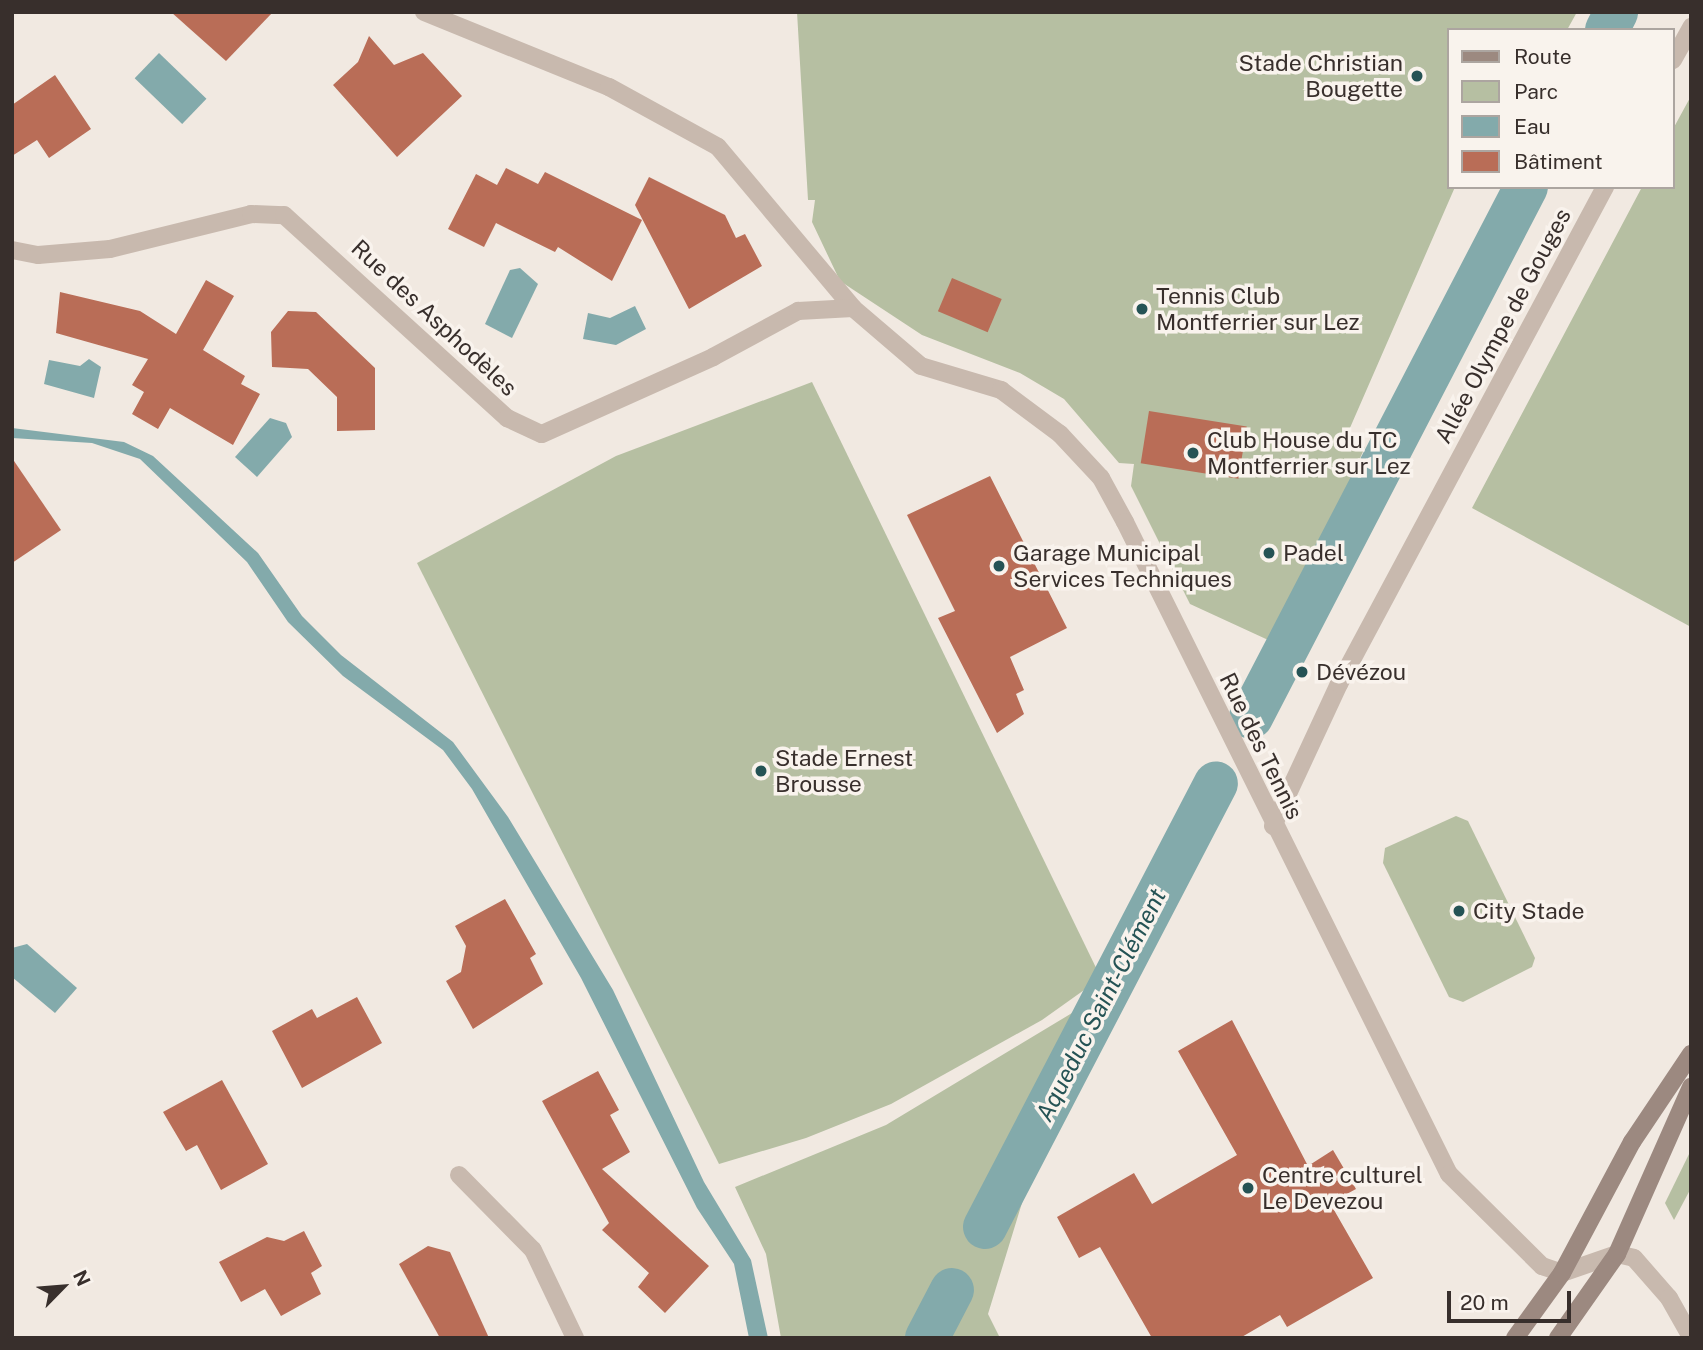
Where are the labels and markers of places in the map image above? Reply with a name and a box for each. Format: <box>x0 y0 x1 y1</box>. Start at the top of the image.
place label: Stade Christian Bougette <box>1238 49 1403 103</box>
marker: Stade Christian Bougette <box>1409 68 1425 84</box>
place label: Tennis Club Montferrier sur Lez <box>1156 282 1360 336</box>
marker: Tennis Club Montferrier sur Lez <box>1134 301 1150 317</box>
place label: Club House du TC Montferrier sur Lez <box>1207 426 1411 480</box>
marker: Club House du TC Montferrier sur Lez <box>1185 445 1201 461</box>
place label: Garage Municipal Services Techniques <box>1013 539 1232 593</box>
place label: Padel <box>1283 539 1344 567</box>
marker: Padel <box>1261 545 1277 561</box>
marker: Garage Municipal Services Techniques <box>991 558 1007 574</box>
place label: Dévézou <box>1316 658 1406 686</box>
marker: Dévézou <box>1294 664 1310 680</box>
place label: Stade Ernest Brousse <box>775 744 913 798</box>
marker: Stade Ernest Brousse <box>753 763 769 779</box>
place label: City Stade <box>1473 897 1585 925</box>
marker: City Stade <box>1451 903 1467 919</box>
place label: Centre culturel Le Devezou <box>1262 1161 1423 1215</box>
marker: Centre culturel Le Devezou <box>1240 1180 1256 1196</box>

